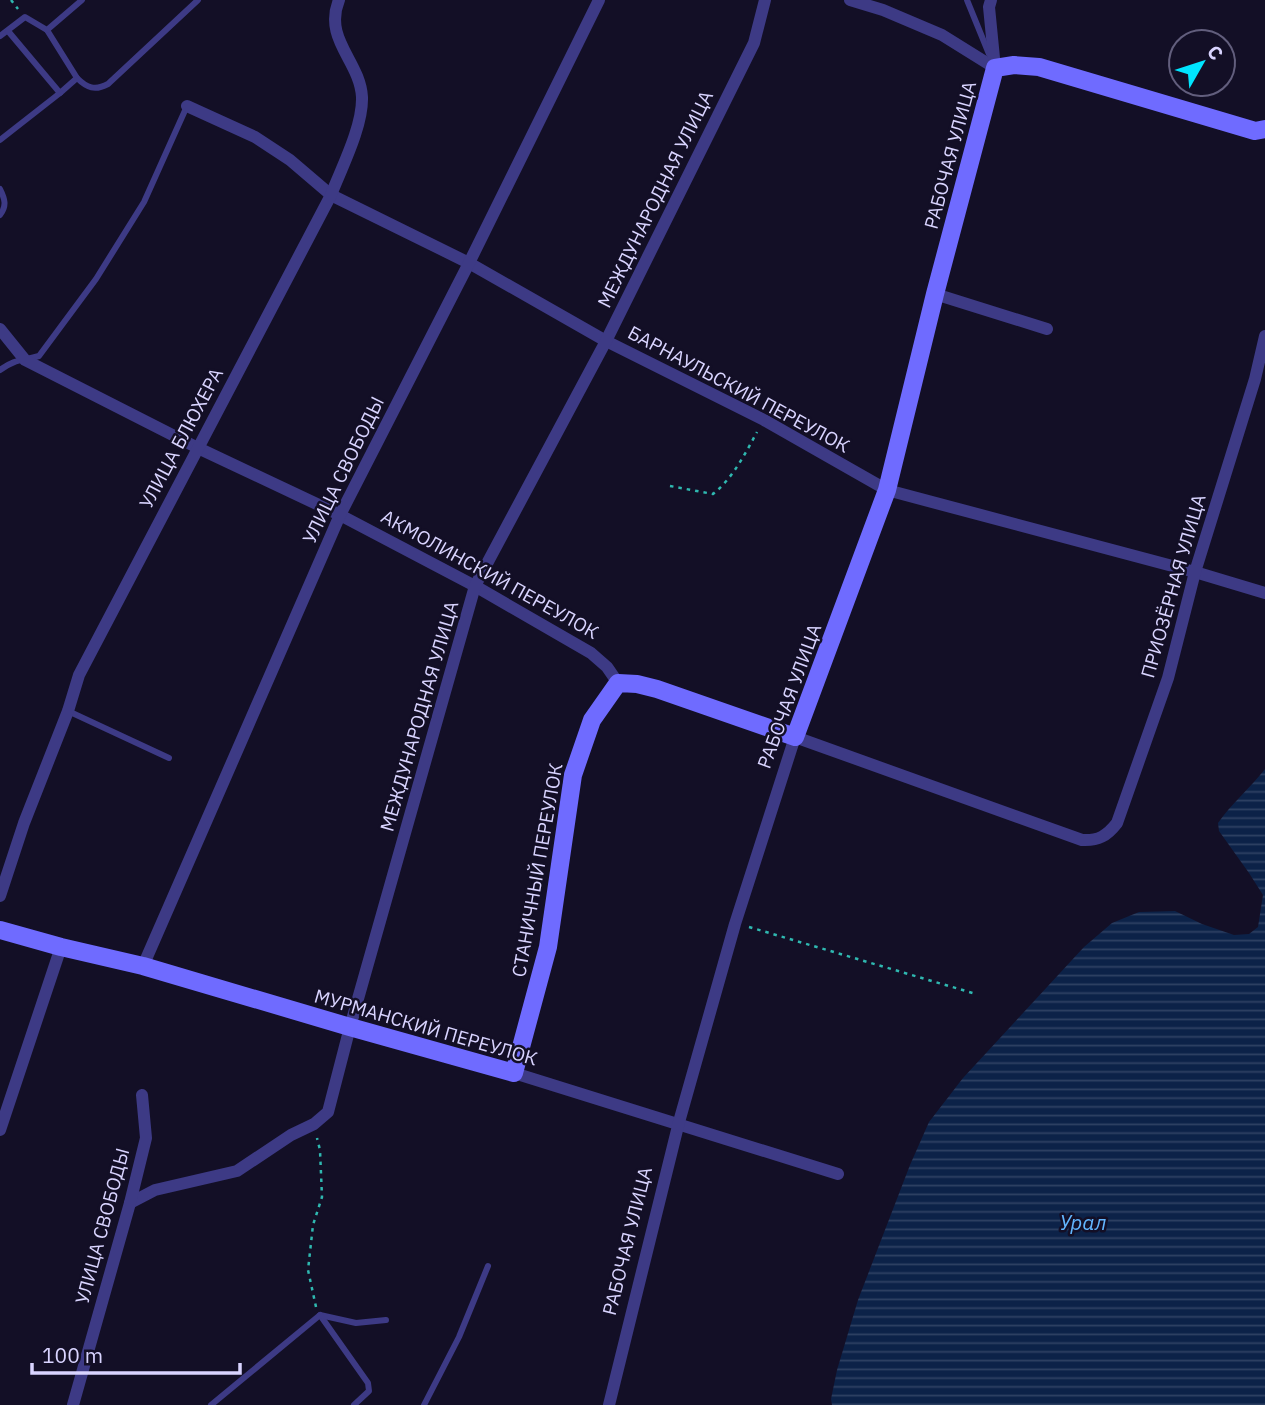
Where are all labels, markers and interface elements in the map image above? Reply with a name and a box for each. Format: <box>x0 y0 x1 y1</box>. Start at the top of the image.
north arrow <box>1167 28 1237 98</box>
text: С <box>1202 40 1228 65</box>
street label: РАБОЧАЯ УЛИЦА <box>919 78 981 232</box>
street label: МЕЖДУНАРОДНАЯ УЛИЦА <box>592 86 718 312</box>
street label: БАРНАУЛЬСКИЙ ПЕРЕУЛОК <box>624 320 854 458</box>
street label: УЛИЦА БЛЮХЕРА <box>134 364 228 512</box>
street label: УЛИЦА СВОБОДЫ <box>297 393 389 547</box>
street label: ПРИОЗЁРНАЯ УЛИЦА <box>1135 491 1211 681</box>
street label: АКМОЛИНСКИЙ ПЕРЕУЛОК <box>377 504 603 644</box>
street label: МЕЖДУНАРОДНАЯ УЛИЦА <box>375 598 463 834</box>
street label: РАБОЧАЯ УЛИЦА <box>752 620 826 772</box>
street label: СТАНИЧНЫЙ ПЕРЕУЛОК <box>506 761 568 979</box>
street label: МУРМАНСКИЙ ПЕРЕУЛОК <box>312 984 540 1070</box>
street label: УЛИЦА СВОБОДЫ <box>70 1145 134 1307</box>
street label: РАБОЧАЯ УЛИЦА <box>597 1164 657 1318</box>
water label: Урал <box>1060 1208 1106 1236</box>
scale bar <box>32 1332 240 1376</box>
text: 100 m <box>42 1341 103 1369</box>

